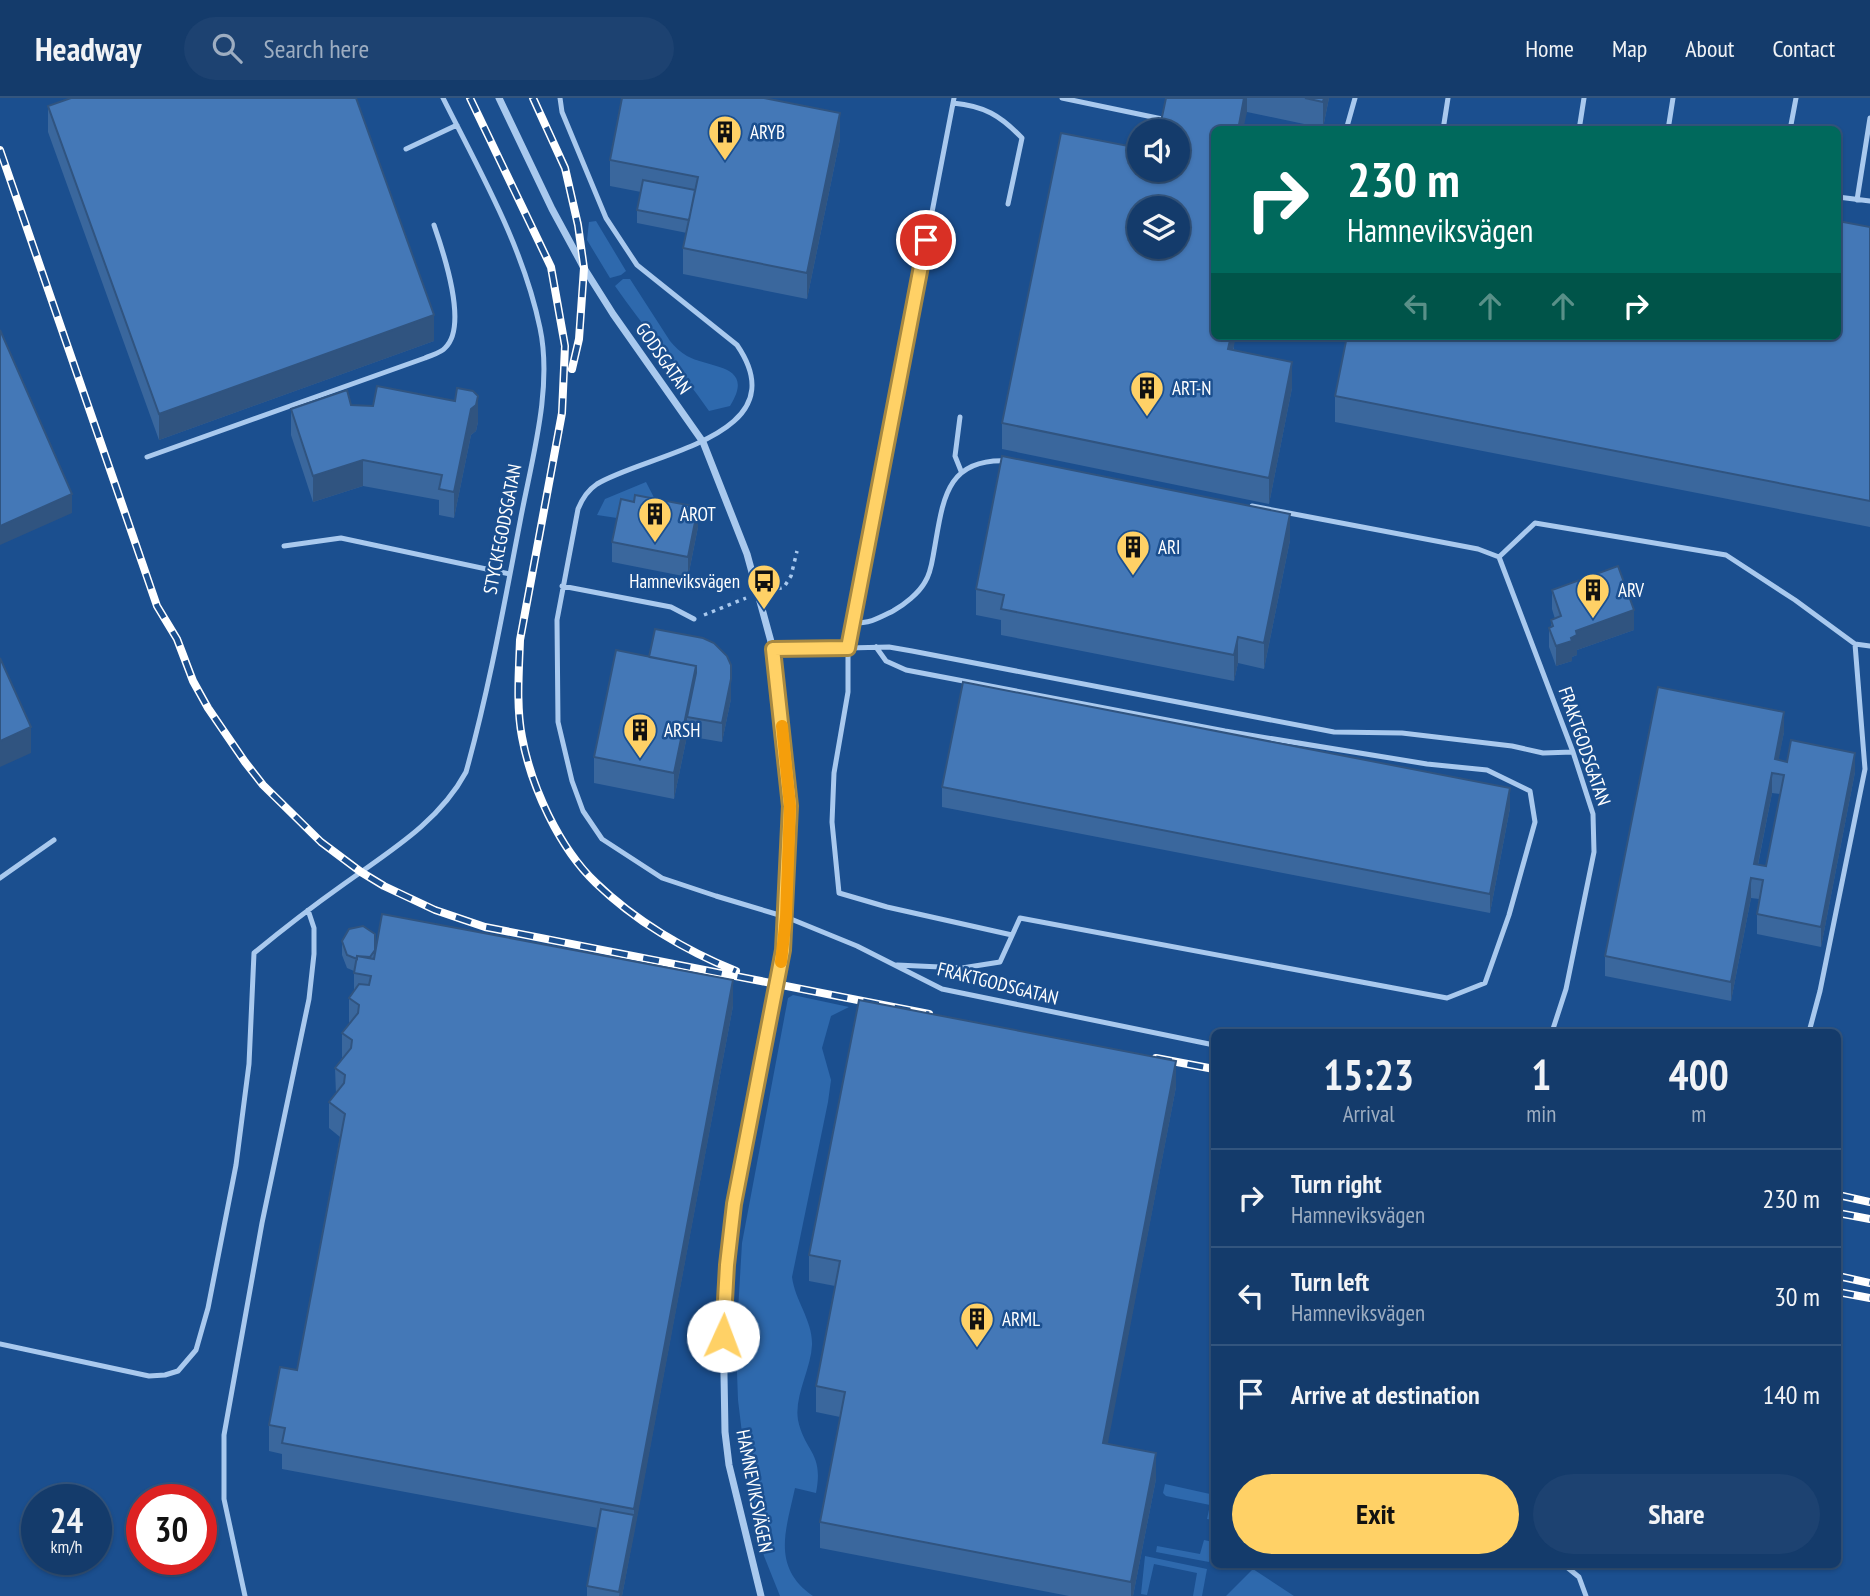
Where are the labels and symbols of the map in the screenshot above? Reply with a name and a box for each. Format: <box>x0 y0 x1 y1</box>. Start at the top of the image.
building icon: ARYB <box>706 113 744 162</box>
place label: ARYB <box>750 120 785 144</box>
pin <box>896 210 956 270</box>
street label: GODSGATAN <box>631 318 697 398</box>
building icon: ART-N <box>1128 369 1166 418</box>
place label: ART-N <box>1172 376 1212 400</box>
street label: STYCKEGODSGATAN <box>478 462 526 596</box>
building icon: AROT <box>636 495 674 544</box>
place label: AROT <box>680 502 716 526</box>
building icon: ARI <box>1114 528 1152 577</box>
place label: ARI <box>1158 535 1181 559</box>
bus stop icon: Hamneviksvägen <box>745 562 783 611</box>
place label: Hamneviksvägen <box>629 569 740 593</box>
building icon: ARV <box>1574 571 1612 620</box>
place label: ARV <box>1618 578 1644 602</box>
street label: FRAKTGODSGATAN <box>1553 683 1617 809</box>
building icon: ARSH <box>621 711 659 760</box>
place label: ARSH <box>664 718 700 742</box>
street label: FRAKTGODSGATAN <box>935 956 1061 1010</box>
position arrow <box>686 1299 760 1373</box>
building icon: ARML <box>958 1300 996 1349</box>
place label: ARML <box>1002 1307 1040 1331</box>
street label: HAMNEVIKSVÄGEN <box>731 1427 779 1555</box>
speed limit sign: 30 <box>126 1484 217 1575</box>

